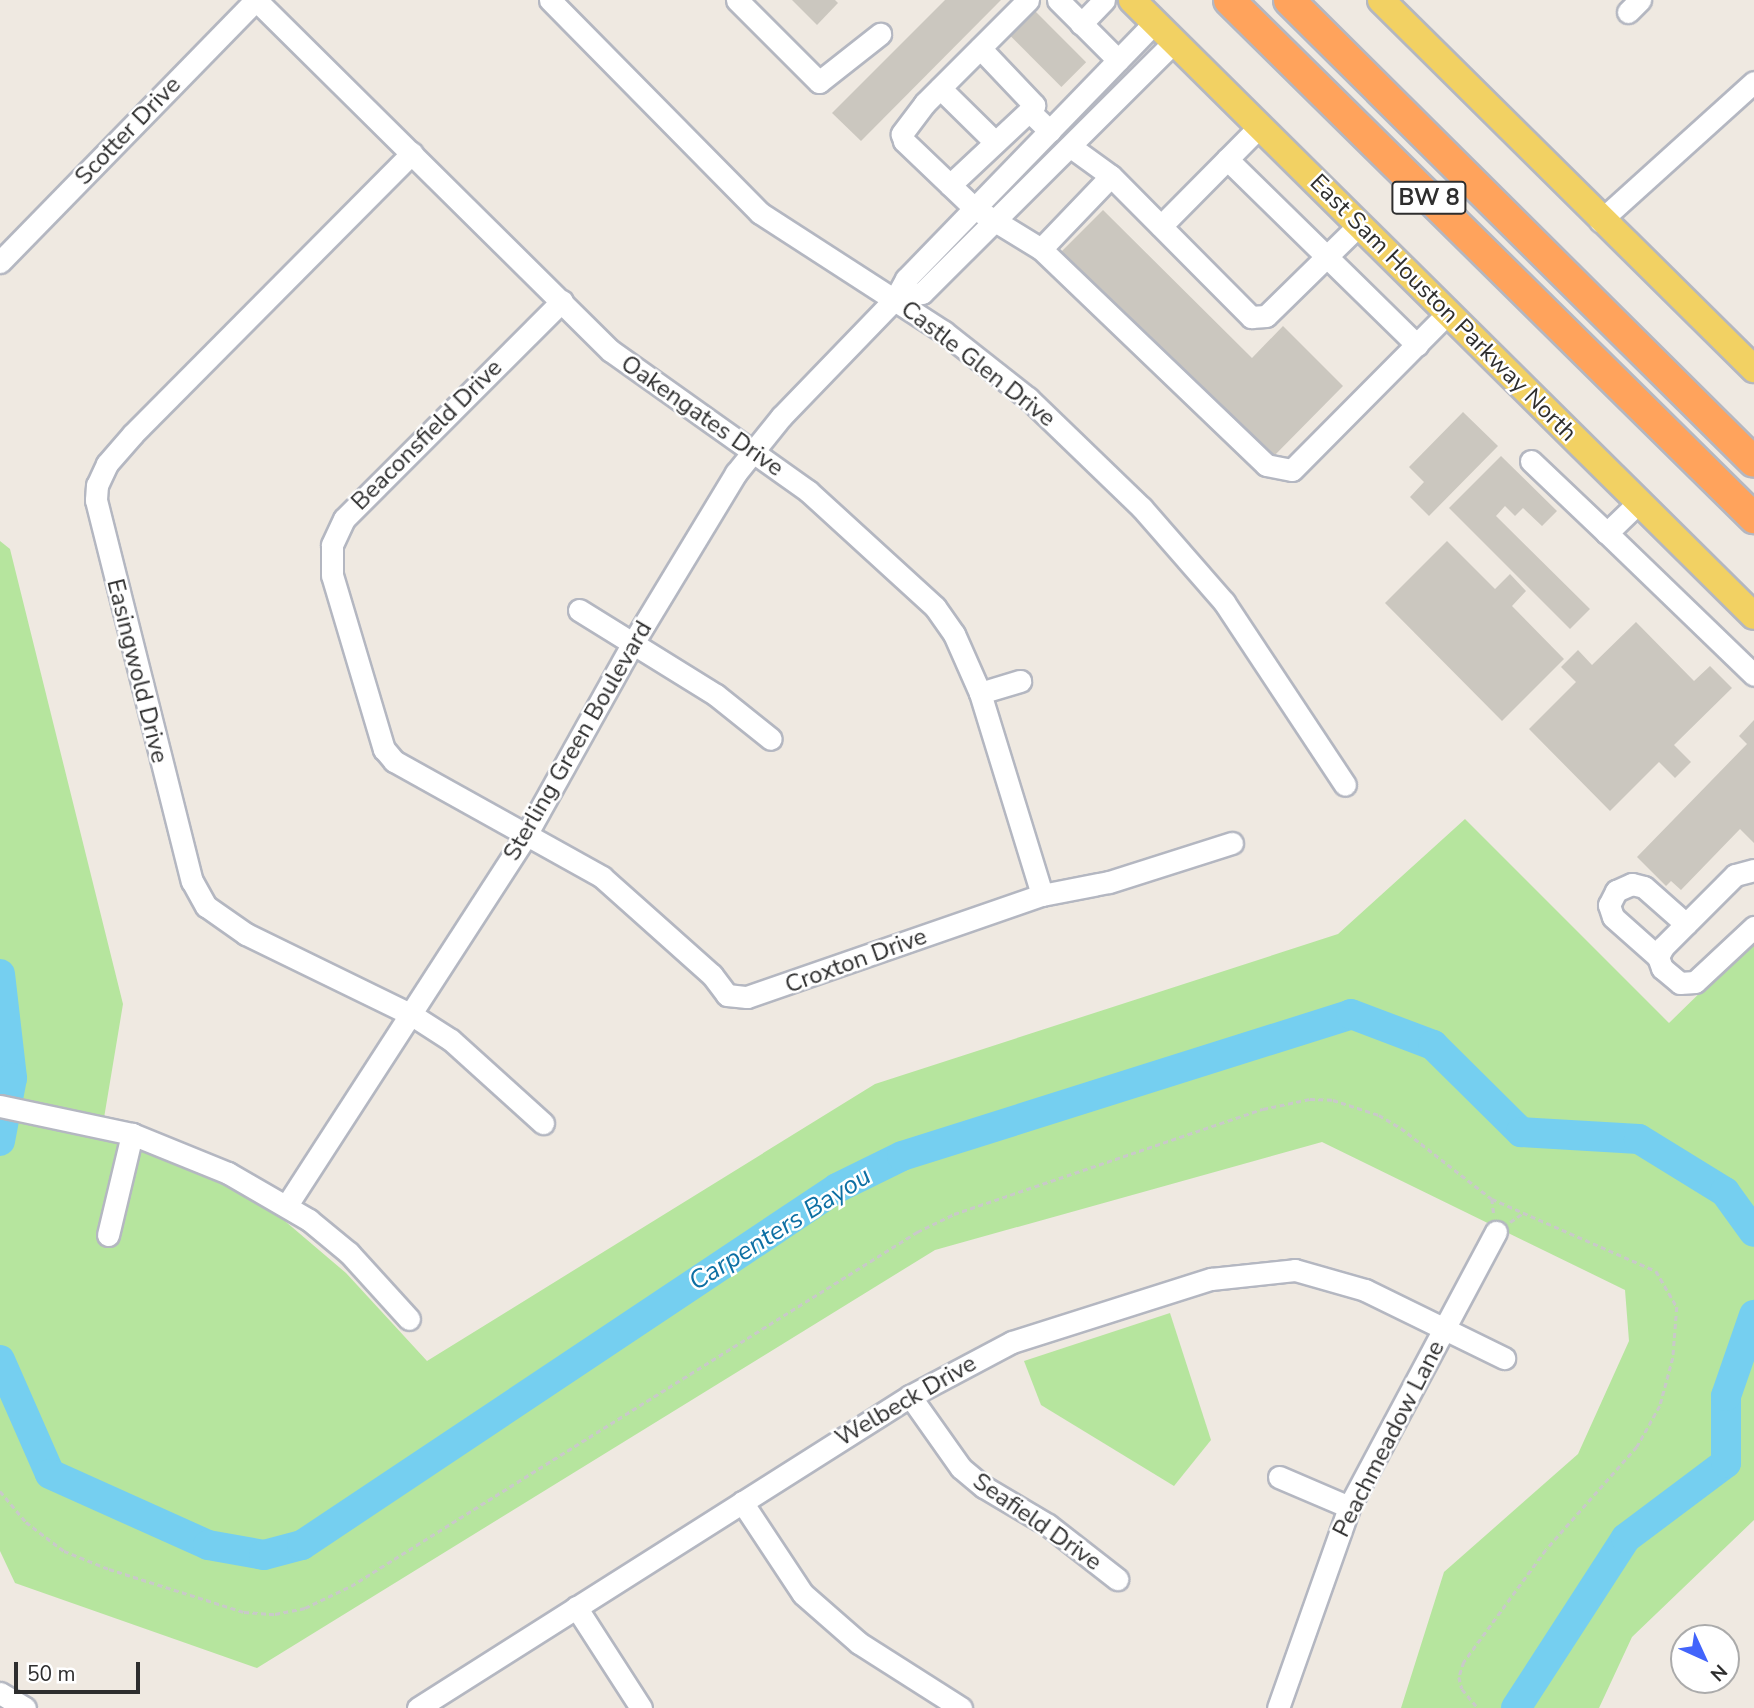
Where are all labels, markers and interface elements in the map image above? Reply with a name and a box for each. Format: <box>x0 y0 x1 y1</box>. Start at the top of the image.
street label: Scotter Drive <box>69 71 187 191</box>
street label: East Sam Houston Parkway North <box>1304 169 1582 447</box>
road number: BW 8 <box>1390 178 1468 218</box>
street label: Castle Glen Drive <box>895 295 1061 433</box>
street label: Oakengates Drive <box>615 349 789 483</box>
street label: Beaconsfield Drive <box>346 354 508 516</box>
street label: Easingwold Drive <box>100 576 174 766</box>
street label: Sterling Green Boulevard <box>498 616 658 866</box>
street label: Croxton Drive <box>781 922 931 1000</box>
water label: Carpenters Bayou <box>683 1161 877 1297</box>
street label: Peachmeadow Lane <box>1327 1336 1451 1542</box>
street label: Welbeck Drive <box>830 1349 982 1453</box>
street label: Seafield Drive <box>967 1467 1107 1577</box>
north arrow <box>1670 1624 1740 1694</box>
scale bar <box>18 1648 144 1692</box>
text: N <box>1704 1658 1733 1687</box>
text: 50 m <box>27 1660 76 1688</box>

